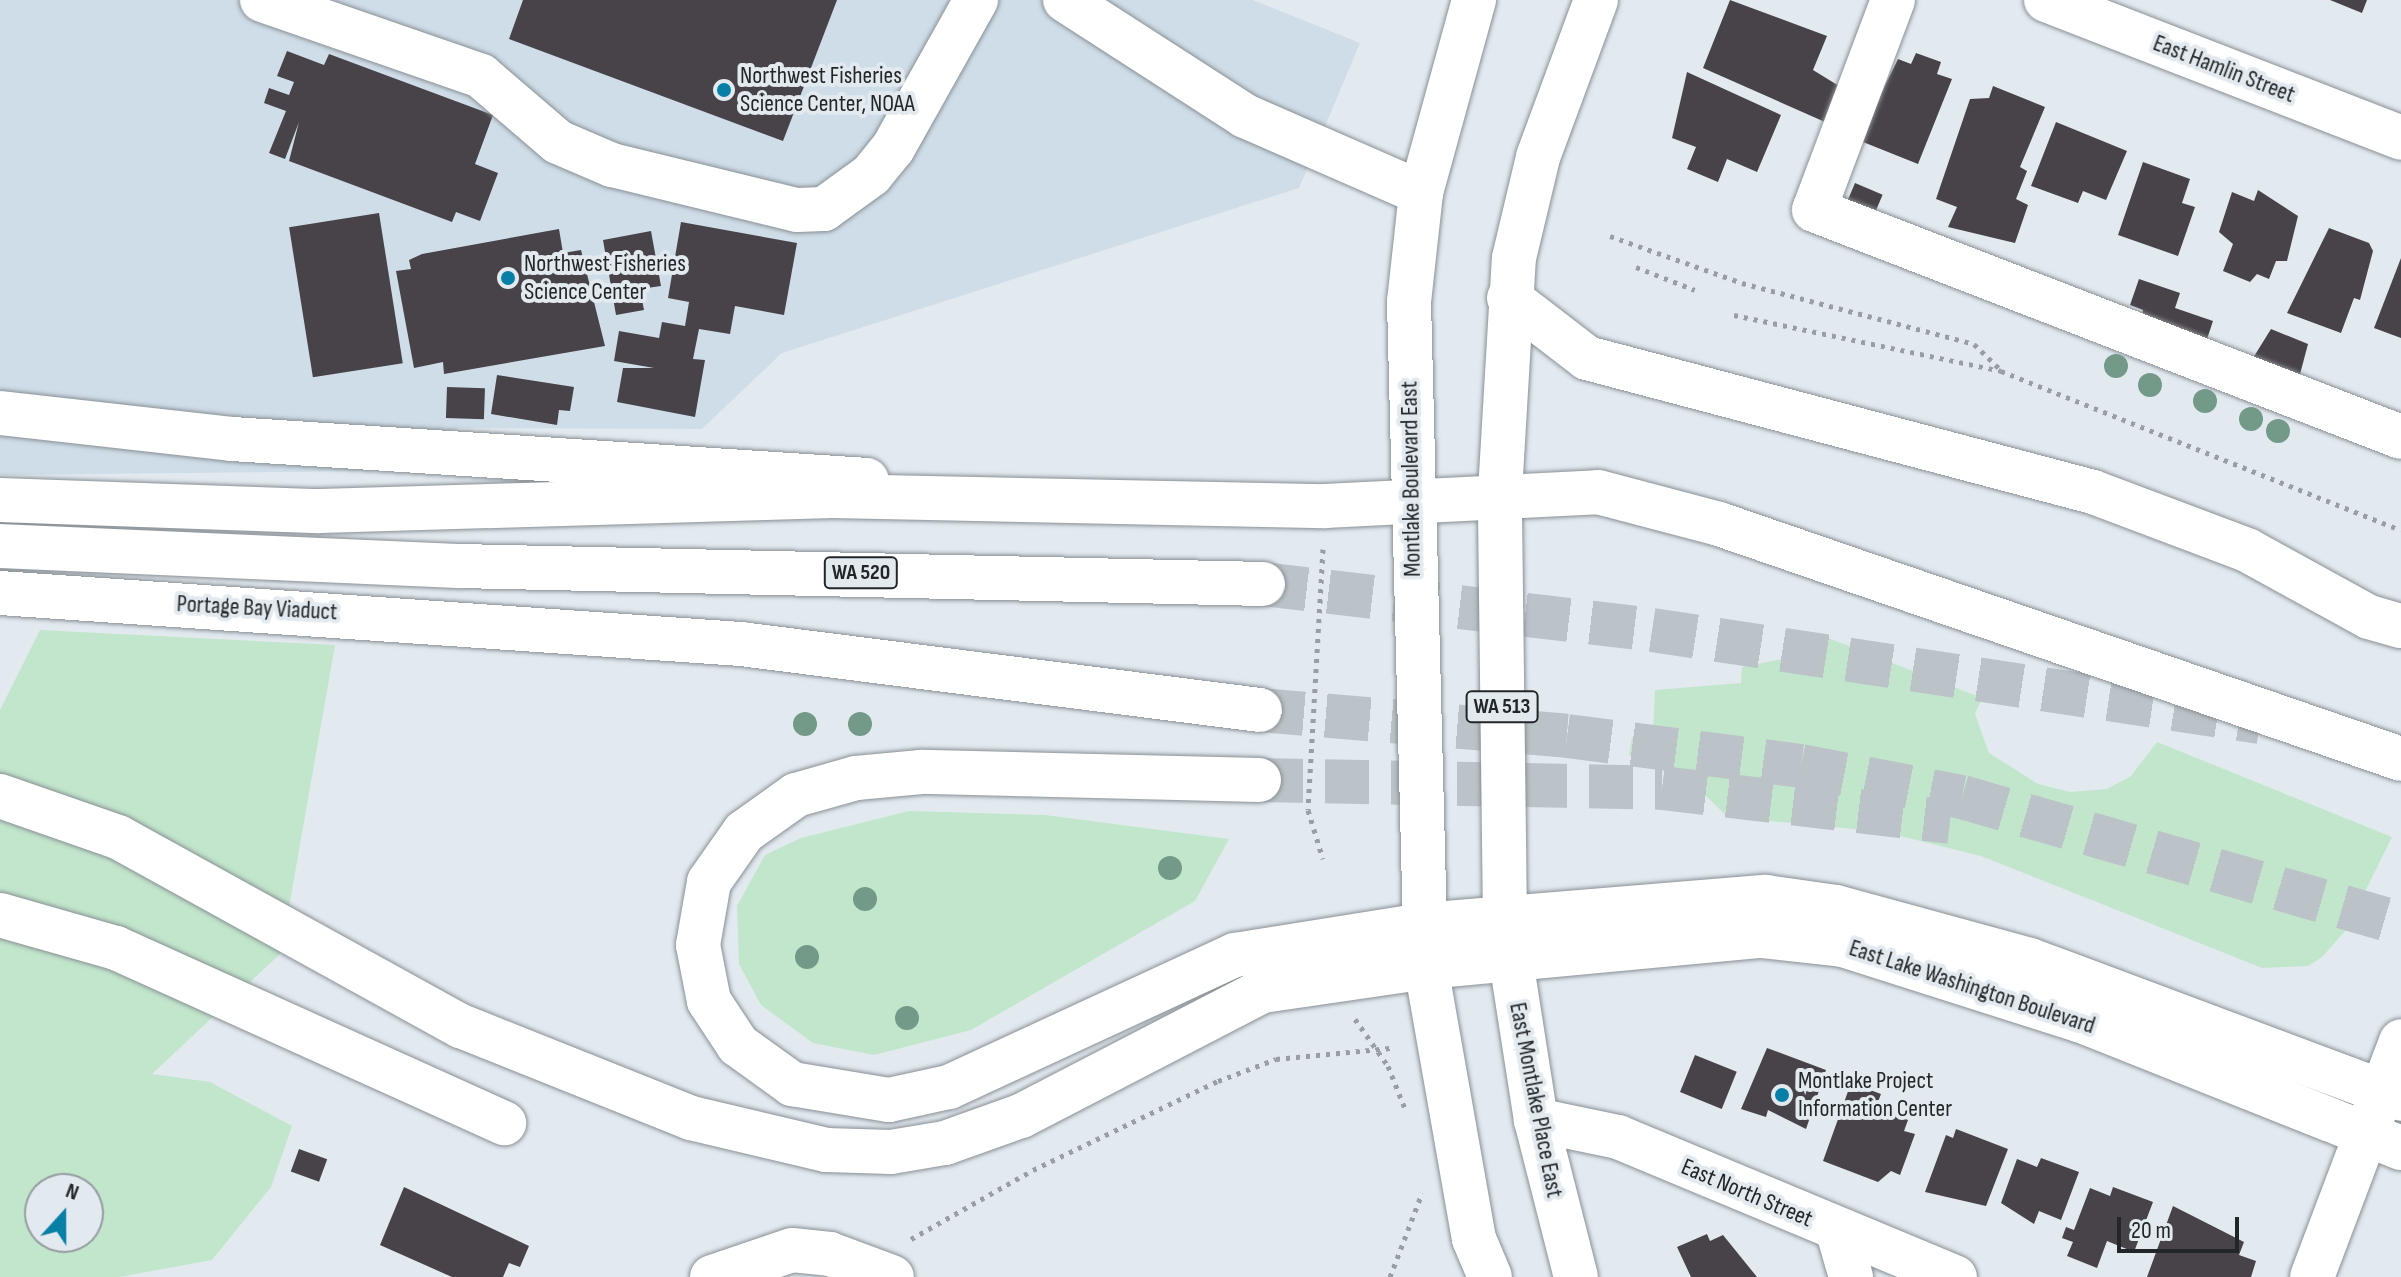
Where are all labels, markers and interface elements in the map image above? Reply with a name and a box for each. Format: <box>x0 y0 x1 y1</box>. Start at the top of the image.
street label: East Hamlin Street <box>2149 29 2299 109</box>
place label: Northwest Fisheries Science Center, NOAA <box>740 62 915 118</box>
marker: Northwest Fisheries Science Center, NOAA <box>715 81 733 99</box>
place label: Northwest Fisheries Science Center <box>524 250 686 306</box>
marker: Northwest Fisheries Science Center <box>499 269 517 287</box>
street label: Montlake Boulevard East <box>1395 381 1427 577</box>
road number: WA 520 <box>823 555 899 591</box>
street label: Portage Bay Viaduct <box>176 589 338 627</box>
road number: WA 513 <box>1464 689 1540 725</box>
street label: East Lake Washington Boulevard <box>1845 934 2099 1040</box>
street label: East Montlake Place East <box>1503 1000 1569 1200</box>
place label: Montlake Project Information Center <box>1798 1067 1952 1123</box>
marker: Montlake Project Information Center <box>1773 1086 1791 1104</box>
street label: East North Street <box>1677 1152 1817 1234</box>
north arrow <box>24 1173 104 1253</box>
text: N <box>62 1177 82 1207</box>
scale bar <box>2121 1201 2243 1251</box>
text: 20 m <box>2131 1216 2171 1245</box>

